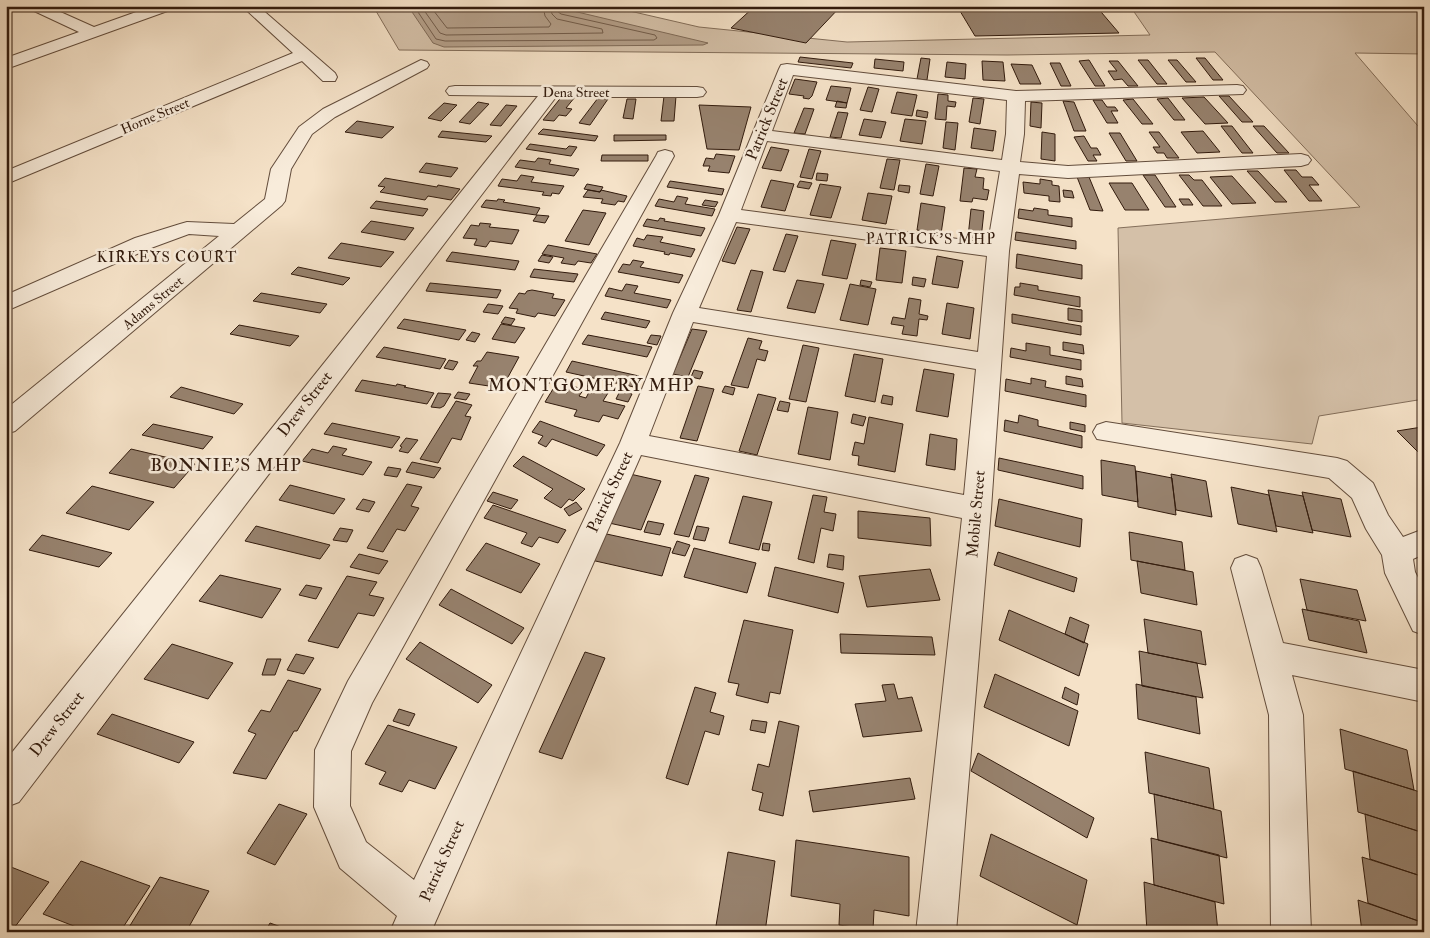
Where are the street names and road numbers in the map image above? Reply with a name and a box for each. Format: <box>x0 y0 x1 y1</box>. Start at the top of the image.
street label: Patrick Street <box>741 75 793 163</box>
street label: Dena Street <box>543 84 610 101</box>
street label: Horne Street <box>118 94 192 138</box>
street label: Adams Street <box>118 272 187 334</box>
street label: Drew Street <box>273 367 337 441</box>
street label: Patrick Street <box>583 448 637 536</box>
street label: Mobile Street <box>962 469 990 559</box>
street label: Drew Street <box>25 687 89 761</box>
street label: Patrick Street <box>415 817 469 905</box>

